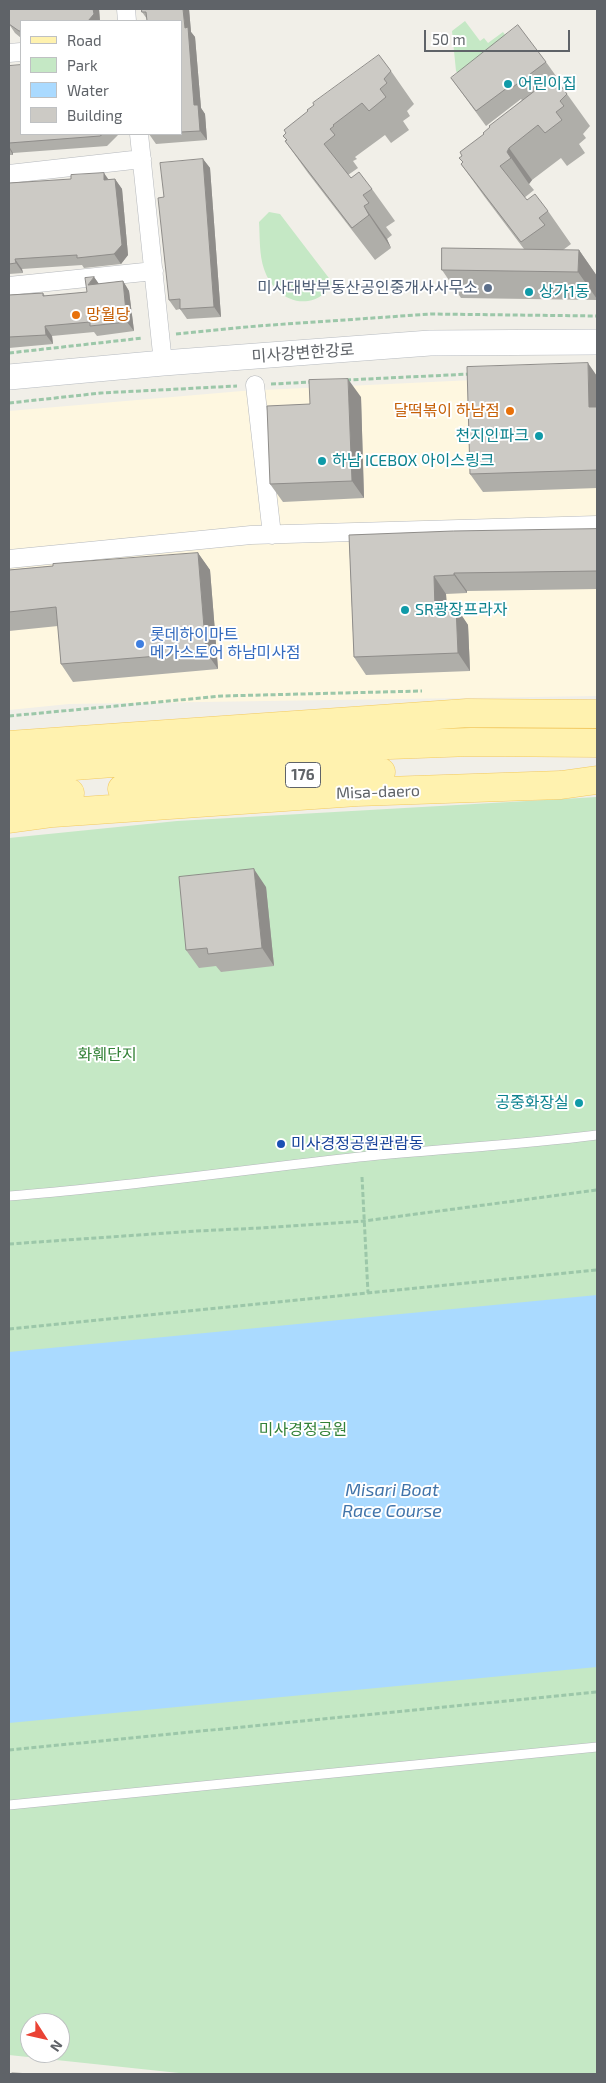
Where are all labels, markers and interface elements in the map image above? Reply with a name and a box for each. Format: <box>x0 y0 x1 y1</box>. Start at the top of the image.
legend <box>20 20 182 135</box>
scale bar <box>426 20 572 52</box>
text: 50 m <box>432 30 466 48</box>
text: Road <box>67 31 102 49</box>
text: Park <box>67 56 98 74</box>
place label: 어린이집 <box>518 74 577 94</box>
marker: 어린이집 <box>502 78 514 90</box>
text: Water <box>67 81 109 99</box>
text: Building <box>67 106 122 124</box>
place label: 미사대박부동산공인중개사사무소 <box>257 278 478 298</box>
marker: 미사대박부동산공인중개사사무소 <box>482 282 494 294</box>
place label: 상가1동 <box>539 282 590 302</box>
marker: 상가1동 <box>523 286 535 298</box>
place label: 망월당 <box>86 305 130 325</box>
marker: 망월당 <box>70 309 82 321</box>
street label: 미사강변한강로 <box>251 340 355 366</box>
place label: 달떡볶이 하남점 <box>393 401 500 421</box>
marker: 달떡볶이 하남점 <box>504 405 516 417</box>
place label: 천지인파크 <box>455 426 529 446</box>
marker: 천지인파크 <box>533 430 545 442</box>
place label: 하남 ICEBOX 아이스링크 <box>332 451 495 471</box>
marker: 하남 ICEBOX 아이스링크 <box>316 455 328 467</box>
place label: SR광장프라자 <box>415 600 507 620</box>
marker: SR광장프라자 <box>399 604 411 616</box>
place label: 롯데하이마트 메가스토어 하남미사점 <box>150 625 301 663</box>
marker: 롯데하이마트 메가스토어 하남미사점 <box>134 638 146 650</box>
road number: 176 <box>286 762 320 788</box>
street label: Misa-daero <box>336 781 420 803</box>
park label: 화훼단지 <box>78 1045 136 1065</box>
place label: 공중화장실 <box>495 1093 569 1113</box>
marker: 공중화장실 <box>573 1097 585 1109</box>
place label: 미사경정공원관람동 <box>291 1134 423 1154</box>
marker: 미사경정공원관람동 <box>275 1138 287 1150</box>
park label: 미사경정공원 <box>259 1420 347 1440</box>
water label: Misari Boat Race Course <box>342 1479 442 1522</box>
north arrow <box>20 2013 70 2063</box>
text: N <box>47 2037 67 2055</box>

